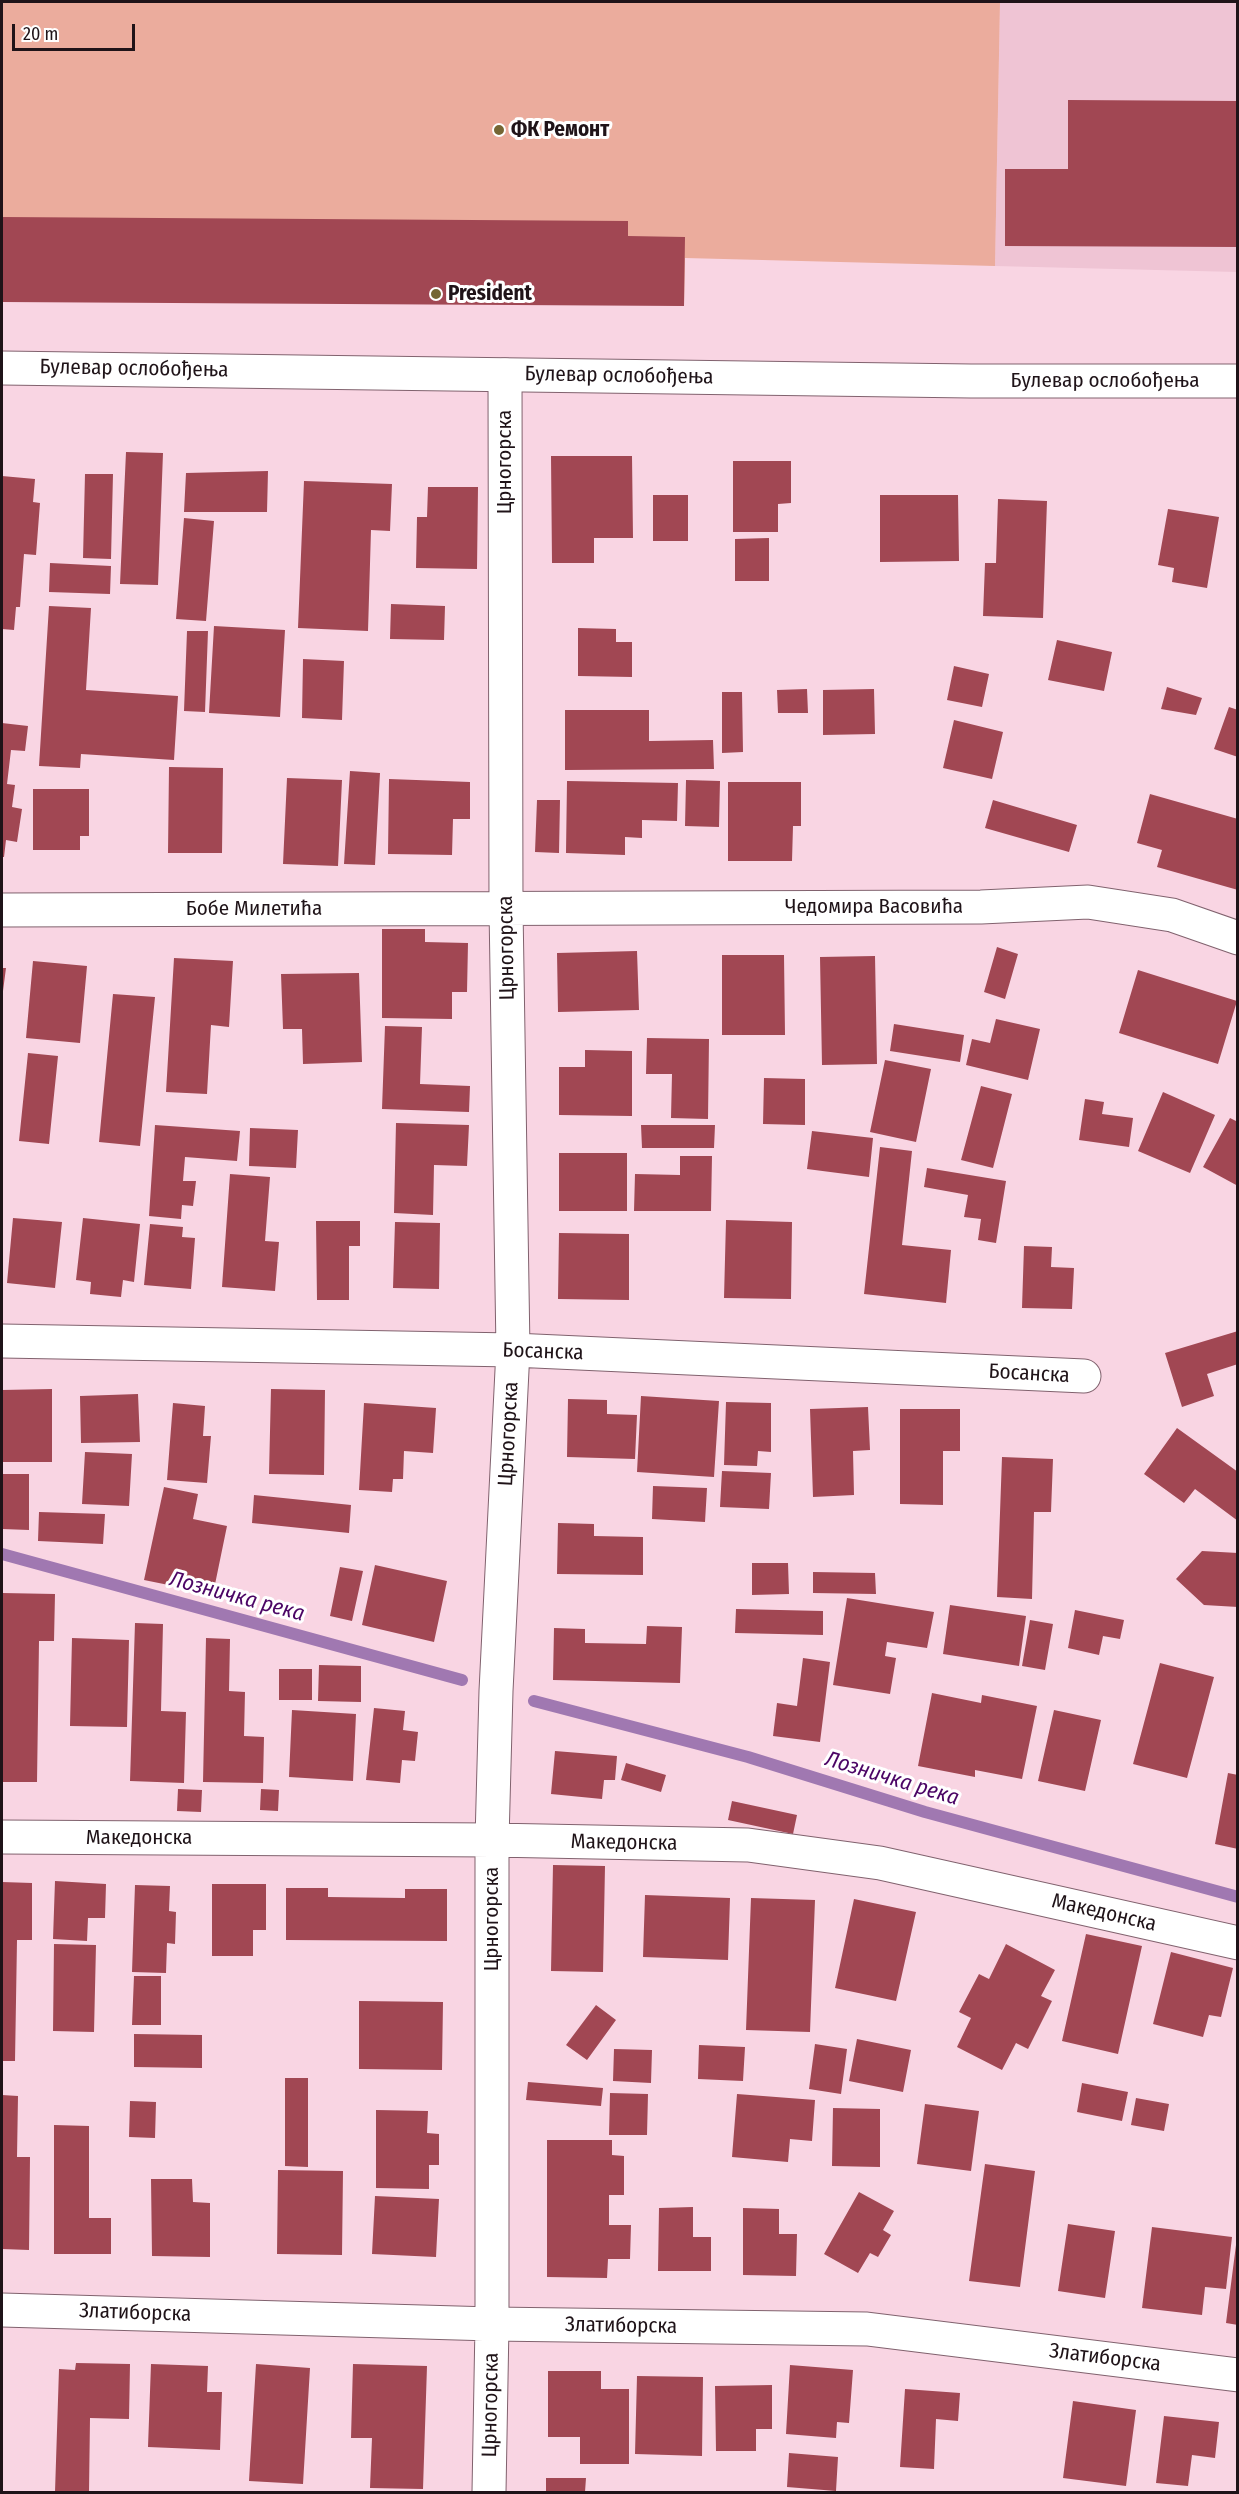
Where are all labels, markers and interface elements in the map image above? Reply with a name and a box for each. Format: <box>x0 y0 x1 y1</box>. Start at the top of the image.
scale bar <box>15 12 138 50</box>
text: 20 m <box>23 23 58 45</box>
place label: ФК Ремонт <box>511 117 609 143</box>
marker: ФК Ремонт <box>492 123 506 137</box>
place label: President <box>448 281 532 307</box>
marker: President <box>429 287 443 301</box>
street label: Булевар ослобођења <box>39 355 229 383</box>
street label: Булевар ослобођења <box>524 362 714 390</box>
street label: Булевар ослобођења <box>1011 368 1199 394</box>
street label: Црногорска <box>492 410 518 514</box>
street label: Чедомира Васовића <box>785 894 963 920</box>
street label: Црногорска <box>493 895 521 1001</box>
street label: Бобе Милетића <box>186 896 322 922</box>
street label: Босанска <box>502 1338 584 1366</box>
street label: Босанска <box>988 1359 1070 1389</box>
street label: Црногорска <box>494 1381 524 1487</box>
water label: Лозничка река <box>167 1566 307 1628</box>
water label: Лозничка река <box>822 1746 962 1812</box>
street label: Македонска <box>86 1825 192 1851</box>
street label: Македонска <box>570 1829 678 1857</box>
street label: Црногорска <box>479 1867 505 1971</box>
street label: Македонска <box>1049 1889 1159 1937</box>
street label: Златиборска <box>78 2298 192 2328</box>
street label: Златиборска <box>565 2312 677 2340</box>
street label: Златиборска <box>1048 2339 1162 2377</box>
street label: Црногорска <box>477 2352 505 2458</box>

